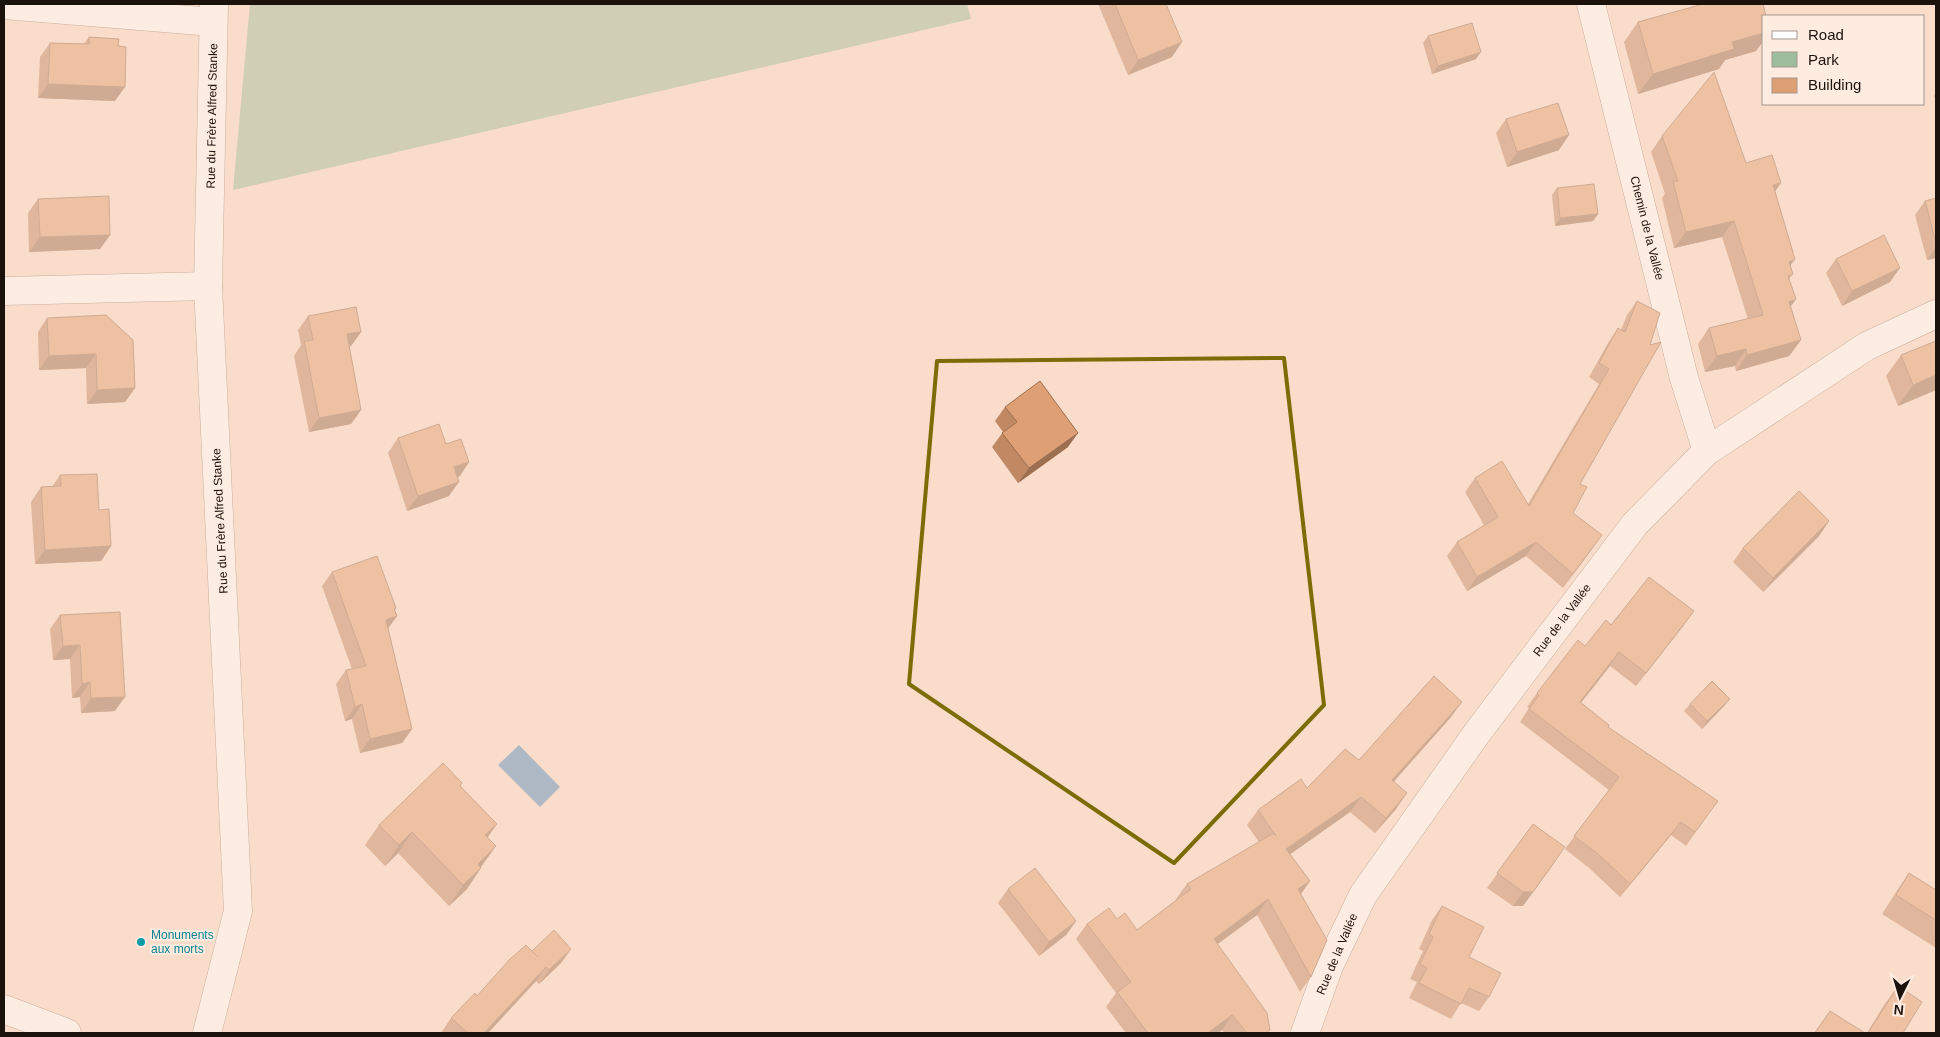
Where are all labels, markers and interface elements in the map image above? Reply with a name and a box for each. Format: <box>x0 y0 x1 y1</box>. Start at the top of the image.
legend <box>1762 15 1925 105</box>
text: Road <box>1808 26 1844 43</box>
street label: Rue du Frère Alfred Stanke <box>204 43 220 189</box>
text: Park <box>1808 51 1839 68</box>
text: Building <box>1808 76 1861 93</box>
street label: Chemin de la Vallée <box>1627 175 1667 282</box>
street label: Rue du Frère Alfred Stanke <box>209 448 231 594</box>
street label: Rue de la Vallée <box>1530 581 1594 659</box>
street label: Rue de la Vallée <box>1314 911 1361 997</box>
place label: Monuments aux morts <box>151 928 214 956</box>
marker: Monuments aux morts <box>135 936 147 948</box>
north arrow <box>1875 972 1925 1022</box>
text: N <box>1893 1002 1905 1018</box>

